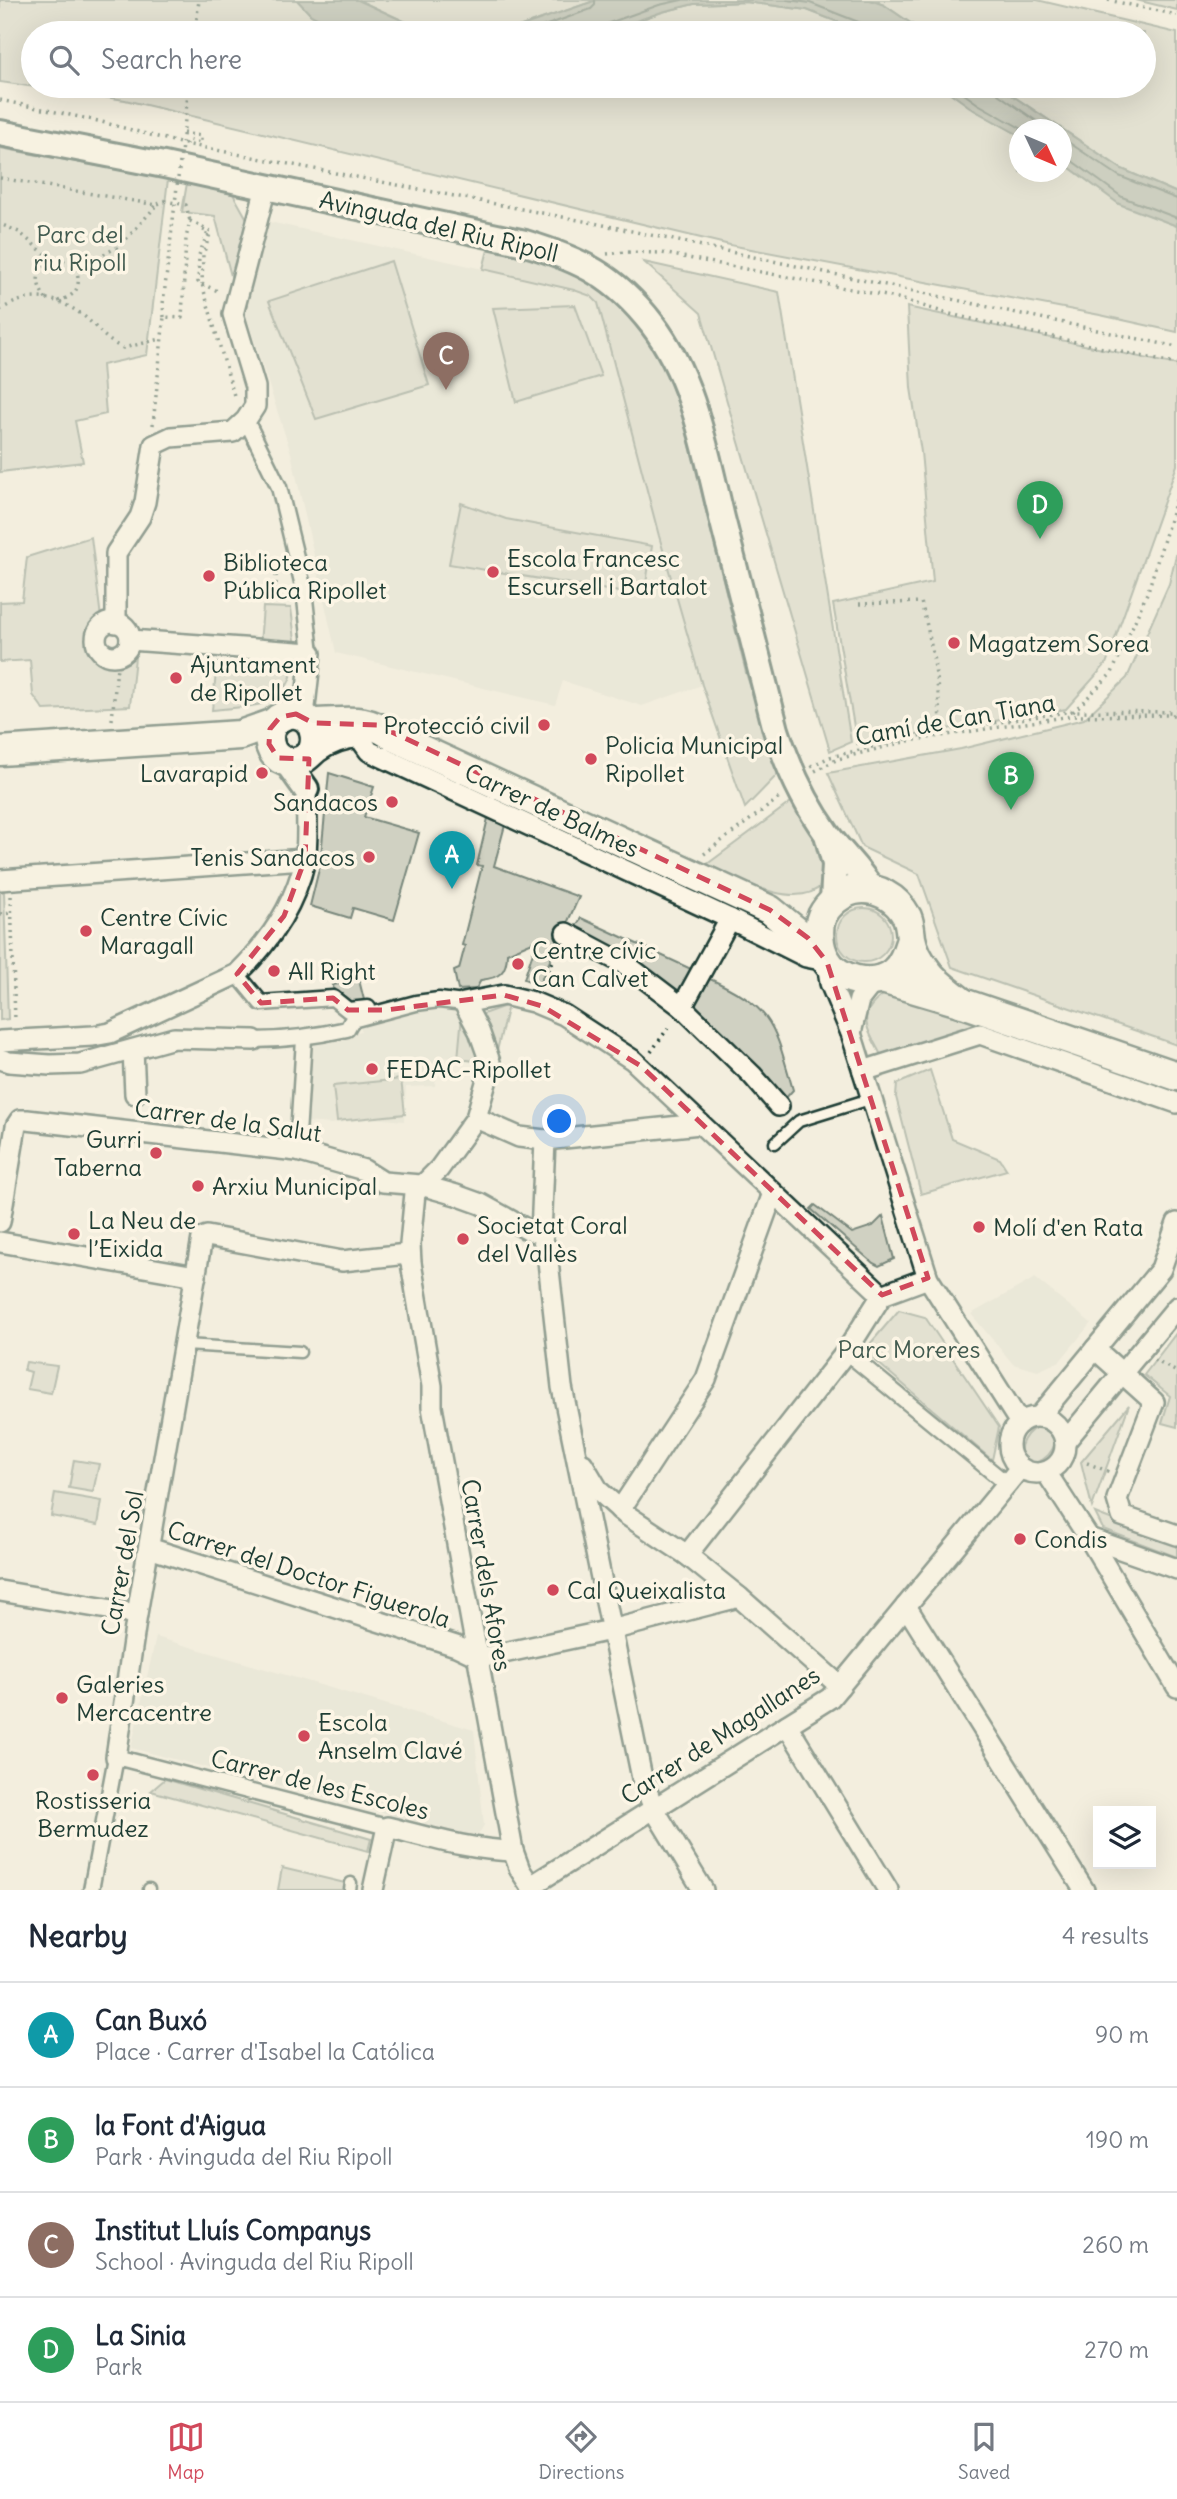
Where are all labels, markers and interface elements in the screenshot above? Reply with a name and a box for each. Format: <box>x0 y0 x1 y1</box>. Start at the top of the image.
search box <box>21 21 1156 98</box>
icon: search <box>45 41 83 79</box>
text: Search here <box>101 43 242 76</box>
north arrow <box>1009 119 1072 182</box>
street label: Avinguda del Riu Ripoll <box>317 184 561 268</box>
park label: Parc del riu Ripoll <box>33 219 127 277</box>
pin: C <box>423 332 469 390</box>
pin: D <box>1017 481 1063 539</box>
place label: Escola Francesc Escursell i Bartalot <box>507 543 707 601</box>
place label: Biblioteca Pública Ripollet <box>223 547 386 605</box>
marker: Escola Francesc Escursell i Bartalot <box>485 564 501 580</box>
marker: Biblioteca Pública Ripollet <box>201 568 217 584</box>
place label: Magatzem Sorea <box>968 628 1149 658</box>
marker: Magatzem Sorea <box>946 635 962 651</box>
place label: Ajuntament de Ripollet <box>190 649 316 707</box>
marker: Ajuntament de Ripollet <box>168 670 184 686</box>
street label: Camí de Can Tiana <box>853 687 1057 751</box>
place label: Protecció civil <box>383 710 530 740</box>
marker: Protecció civil <box>536 717 552 733</box>
place label: Policia Municipal Ripollet <box>605 730 783 788</box>
marker: Policia Municipal Ripollet <box>583 751 599 767</box>
pin: B <box>988 752 1034 810</box>
street label: Carrer de Balmes <box>460 756 644 864</box>
place label: Lavarapid <box>140 758 248 788</box>
marker: Lavarapid <box>254 765 270 781</box>
place label: Sandacos <box>273 787 378 817</box>
marker: Sandacos <box>384 794 400 810</box>
pin: A <box>429 831 475 889</box>
place label: Tenis Sandacos <box>190 842 355 872</box>
marker: Tenis Sandacos <box>361 849 377 865</box>
place label: Centre Cívic Maragall <box>100 902 228 960</box>
marker: Centre Cívic Maragall <box>78 923 94 939</box>
place label: Centre cívic Can Calvet <box>532 935 656 993</box>
place label: All Right <box>288 956 376 986</box>
marker: Centre cívic Can Calvet <box>510 956 526 972</box>
marker: All Right <box>266 963 282 979</box>
place label: FEDAC-Ripollet <box>386 1054 551 1084</box>
marker: FEDAC-Ripollet <box>364 1061 380 1077</box>
street label: Carrer de la Salut <box>133 1092 323 1148</box>
your location <box>542 1104 576 1138</box>
place label: Gurri Taberna <box>54 1124 142 1182</box>
marker: Gurri Taberna <box>148 1145 164 1161</box>
place label: Arxiu Municipal <box>212 1171 377 1201</box>
marker: Arxiu Municipal <box>190 1178 206 1194</box>
place label: La Neu de l’Eixida <box>88 1205 196 1263</box>
place label: Societat Coral del Vallès <box>477 1210 628 1268</box>
place label: Molí d'en Rata <box>993 1212 1143 1242</box>
marker: Molí d'en Rata <box>971 1219 987 1235</box>
marker: La Neu de l’Eixida <box>66 1226 82 1242</box>
marker: Societat Coral del Vallès <box>455 1231 471 1247</box>
park label: Parc Moreres <box>838 1334 980 1364</box>
street label: Carrer dels Afores <box>455 1476 519 1674</box>
street label: Carrer del Sol <box>94 1488 150 1638</box>
street label: Carrer del Doctor Figuerola <box>164 1514 454 1634</box>
place label: Condis <box>1034 1524 1107 1554</box>
marker: Condis <box>1012 1531 1028 1547</box>
place label: Cal Queixalista <box>567 1575 726 1605</box>
marker: Cal Queixalista <box>545 1582 561 1598</box>
street label: Carrer de Magallanes <box>615 1659 825 1811</box>
place label: Galeries Mercacentre <box>76 1669 212 1727</box>
marker: Galeries Mercacentre <box>54 1690 70 1706</box>
place label: Escola Anselm Clavé <box>318 1707 463 1765</box>
marker: Escola Anselm Clavé <box>296 1728 312 1744</box>
street label: Carrer de les Escoles <box>208 1742 432 1826</box>
marker: Rostisseria Bermudez <box>85 1767 101 1783</box>
place label: Rostisseria Bermudez <box>35 1785 151 1843</box>
map controls <box>1093 1806 1156 1869</box>
button: layers <box>1093 1806 1156 1869</box>
text: Nearby <box>28 1917 128 1955</box>
text: 4 results <box>1062 1921 1149 1950</box>
text: Can Buxó <box>95 2004 207 2037</box>
text: A <box>44 2020 58 2049</box>
text: 90 m <box>1095 2020 1149 2049</box>
text: Place · Carrer d'Isabel la Católica <box>95 2037 435 2066</box>
text: la Font d'Aigua <box>95 2109 266 2142</box>
text: B <box>43 2125 59 2154</box>
text: 190 m <box>1086 2125 1149 2154</box>
text: Park · Avinguda del Riu Ripoll <box>95 2142 392 2171</box>
text: Institut Lluís Companys <box>95 2214 371 2247</box>
text: C <box>43 2230 59 2259</box>
text: 260 m <box>1082 2230 1149 2259</box>
text: School · Avinguda del Riu Ripoll <box>95 2247 414 2276</box>
text: La Sinia <box>95 2319 186 2352</box>
text: D <box>43 2335 59 2364</box>
text: 270 m <box>1084 2335 1149 2364</box>
text: Park <box>95 2352 143 2381</box>
tab: Map <box>167 2418 205 2484</box>
tab: Directions <box>539 2418 624 2484</box>
tab: Saved <box>958 2418 1010 2484</box>

